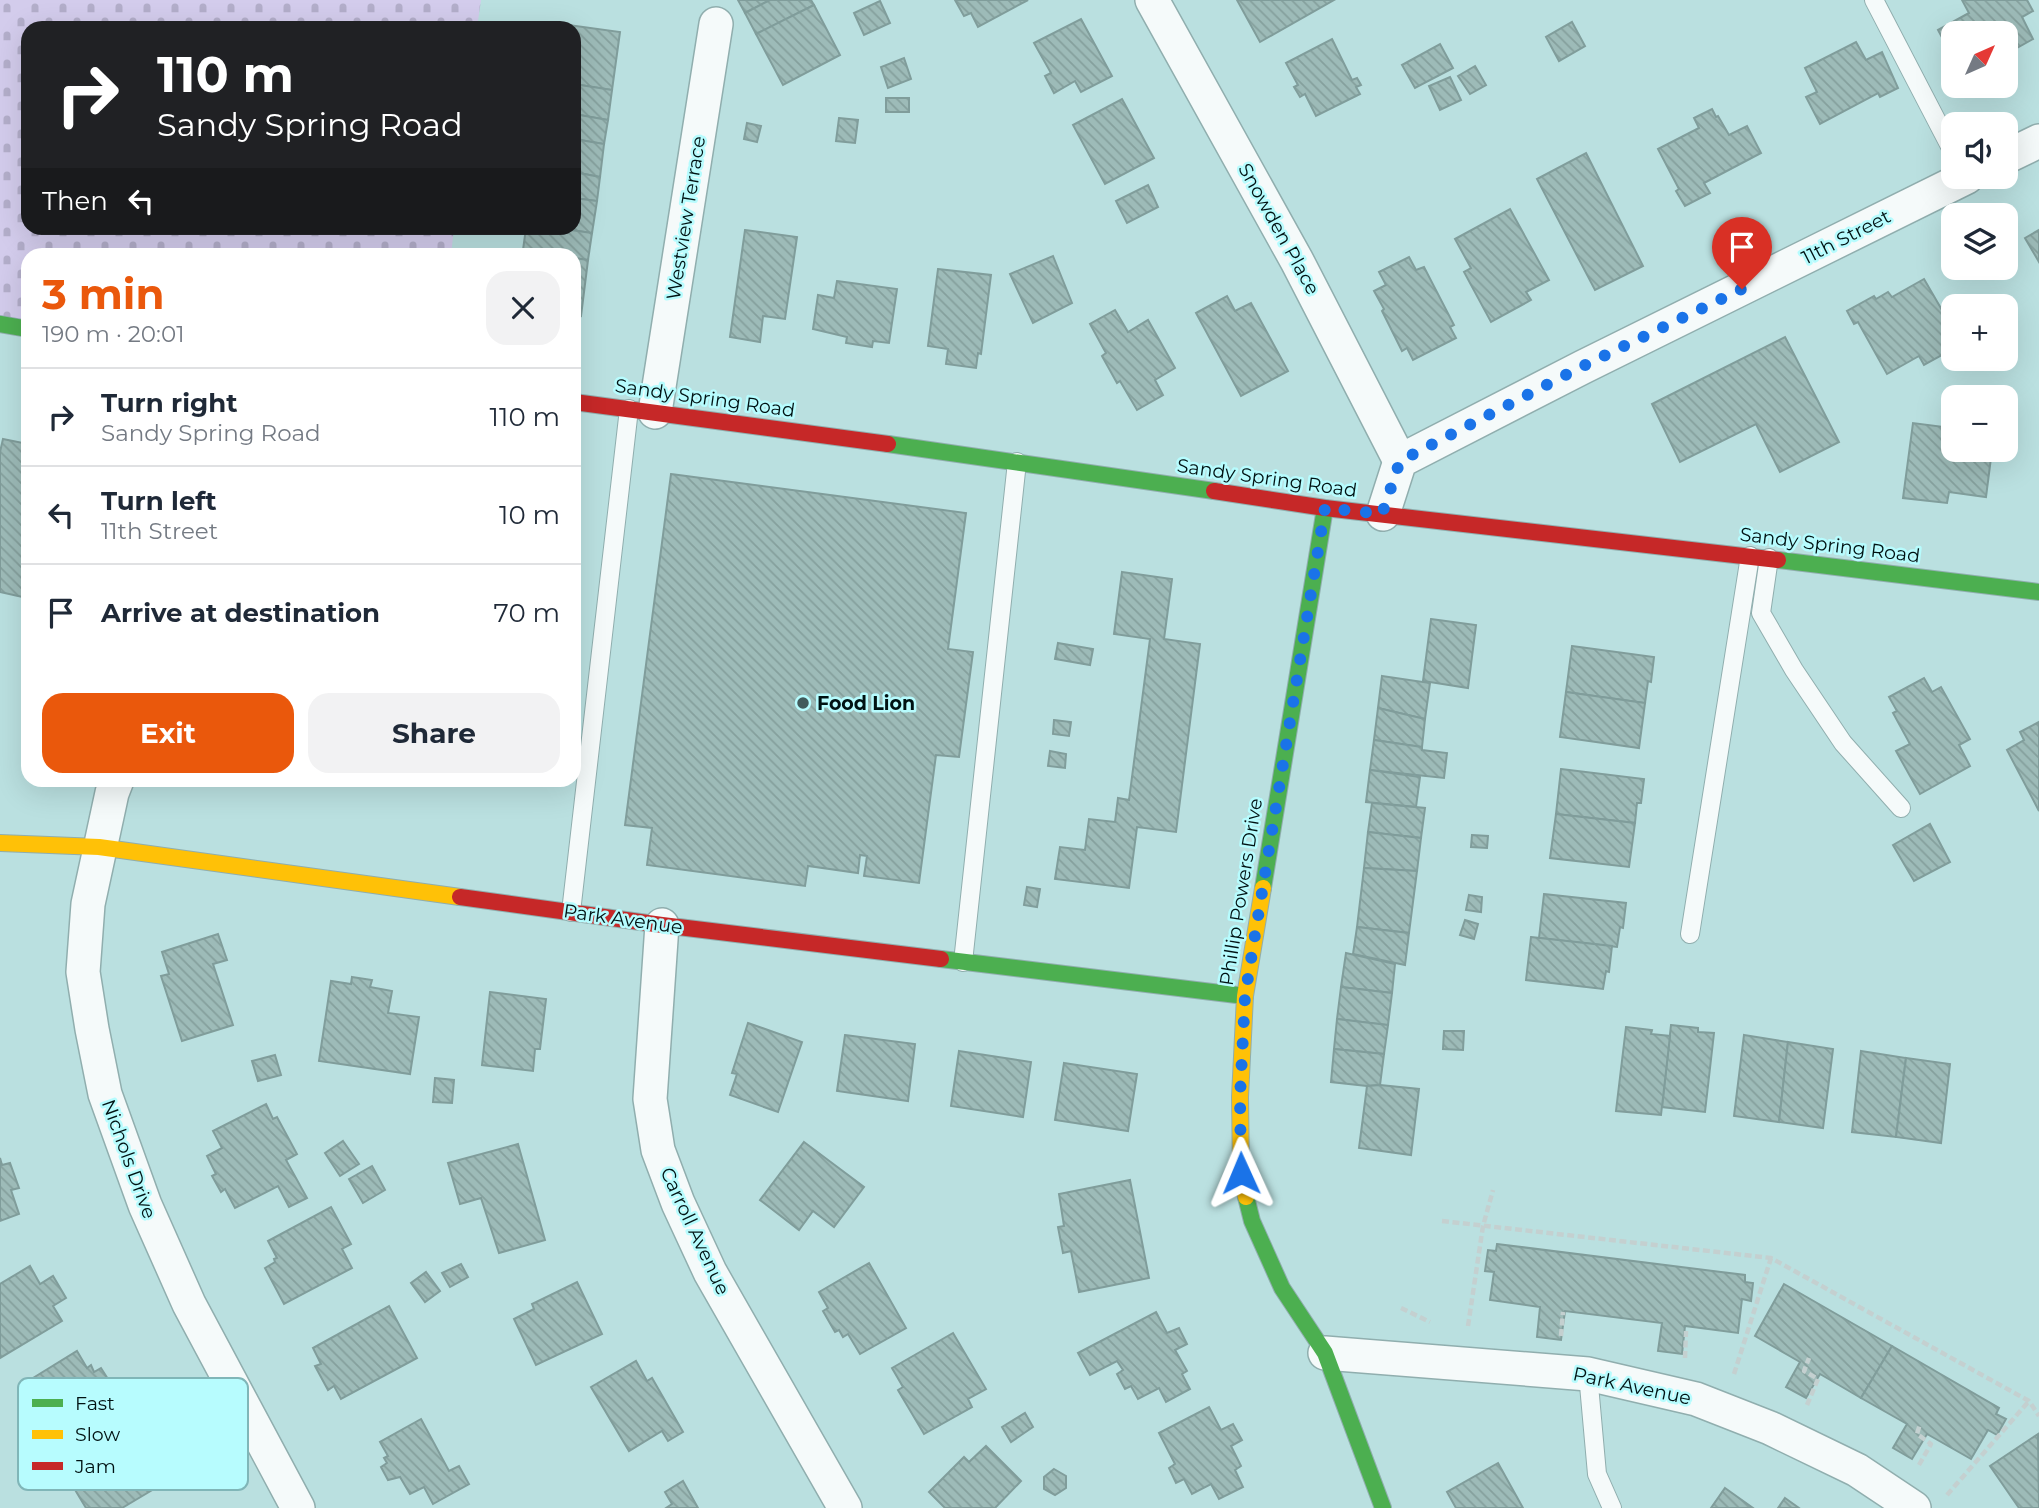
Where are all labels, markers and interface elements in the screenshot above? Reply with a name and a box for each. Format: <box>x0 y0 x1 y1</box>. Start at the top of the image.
north arrow <box>1941 21 2018 98</box>
map controls <box>1941 21 2018 462</box>
text: 110 m <box>157 45 294 104</box>
icon: right <box>42 49 133 140</box>
text: Sandy Spring Road <box>157 105 463 144</box>
button: sound <box>1941 112 2018 189</box>
street label: Westview Terrace <box>662 134 710 302</box>
street label: Snowden Place <box>1233 159 1325 299</box>
icon: left <box>122 182 160 220</box>
text: Then <box>42 185 108 217</box>
button: layers <box>1941 203 2018 280</box>
street label: 11th Street <box>1798 205 1895 269</box>
pin <box>1712 217 1772 289</box>
icon: arrive <box>1723 228 1761 266</box>
text: 3 min <box>42 268 164 320</box>
button: close <box>486 271 560 345</box>
button: + <box>1941 294 2018 371</box>
text: 190 m · 20:01 <box>42 320 184 348</box>
street label: Sandy Spring Road <box>614 374 796 422</box>
button: − <box>1941 385 2018 462</box>
text: Turn right <box>101 387 237 419</box>
icon: right <box>42 398 80 436</box>
text: 110 m <box>490 401 560 433</box>
text: Sandy Spring Road <box>101 419 321 447</box>
street label: Sandy Spring Road <box>1176 454 1358 502</box>
text: Turn left <box>101 485 217 517</box>
icon: left <box>42 496 80 534</box>
text: 10 m <box>499 499 560 531</box>
text: 11th Street <box>101 517 218 545</box>
street label: Sandy Spring Road <box>1739 523 1921 567</box>
icon: arrive <box>42 594 80 632</box>
text: Arrive at destination <box>101 597 380 629</box>
text: 70 m <box>494 597 560 629</box>
place label: Food Lion <box>817 692 915 715</box>
button: Exit <box>42 693 294 773</box>
button: Share <box>308 693 560 773</box>
marker: Food Lion <box>795 695 811 711</box>
street label: Phillip Powers Drive <box>1215 797 1267 987</box>
street label: Park Avenue <box>562 899 684 939</box>
street label: Nichols Drive <box>97 1096 161 1222</box>
position arrow <box>1204 1136 1278 1210</box>
street label: Carroll Avenue <box>655 1164 735 1298</box>
street label: Park Avenue <box>1571 1362 1693 1410</box>
legend <box>18 1378 248 1490</box>
text: Fast <box>75 1392 115 1415</box>
text: Slow <box>75 1423 120 1446</box>
text: Jam <box>74 1455 116 1478</box>

